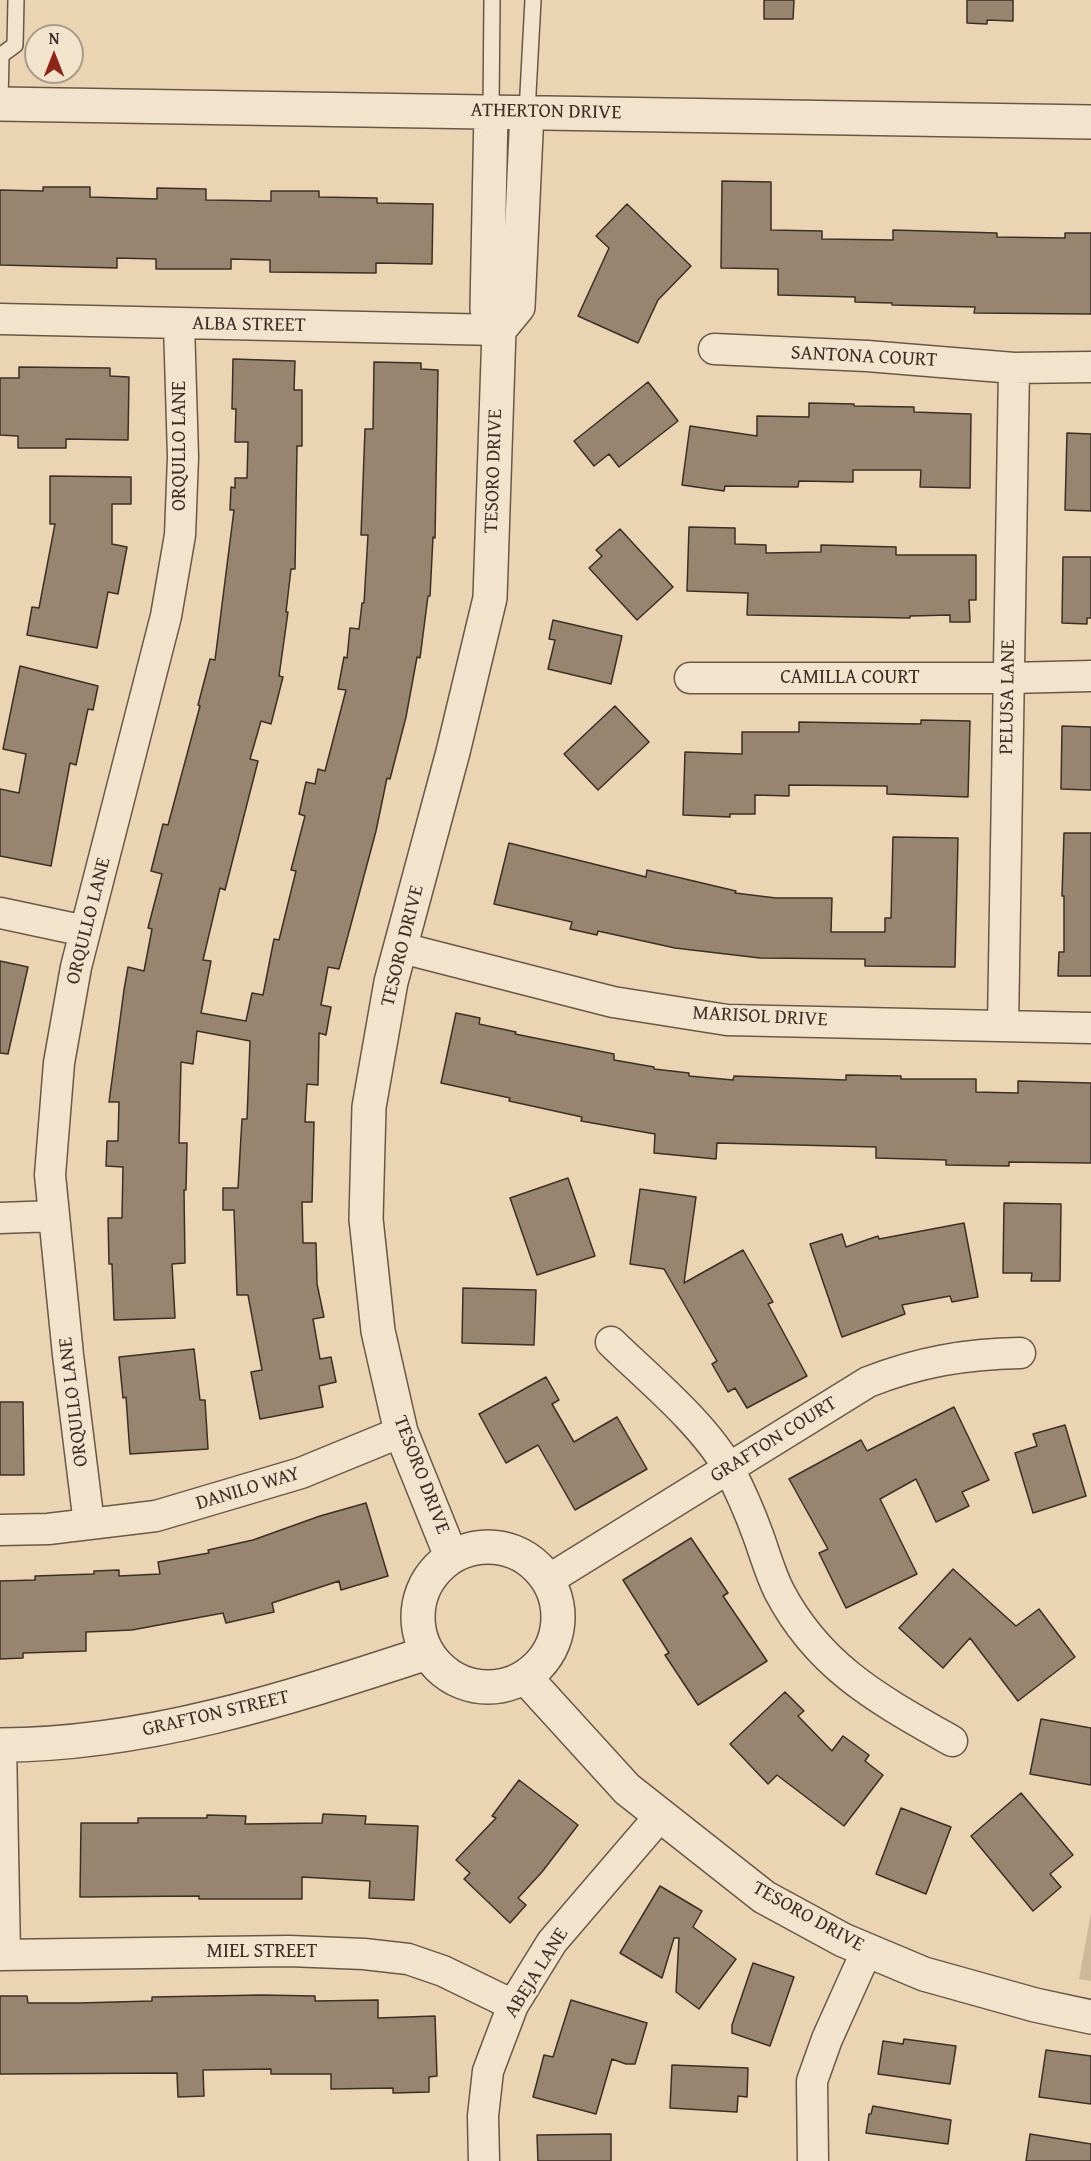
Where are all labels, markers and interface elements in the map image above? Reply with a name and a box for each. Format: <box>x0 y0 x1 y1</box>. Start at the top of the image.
north arrow <box>24 24 84 84</box>
text: N <box>49 26 59 50</box>
street label: ATHERTON DRIVE <box>470 99 622 125</box>
street label: ALBA STREET <box>192 312 306 338</box>
street label: SANTONA COURT <box>790 341 938 373</box>
street label: ORQULLO LANE <box>168 381 192 511</box>
street label: TESORO DRIVE <box>480 408 508 534</box>
street label: PELUSA LANE <box>995 639 1021 755</box>
street label: CAMILLA COURT <box>780 666 920 690</box>
street label: ORQULLO LANE <box>62 855 116 987</box>
street label: TESORO DRIVE <box>376 883 430 1009</box>
street label: MARISOL DRIVE <box>692 1001 828 1033</box>
street label: ORQULLO LANE <box>54 1336 94 1468</box>
street label: GRAFTON COURT <box>706 1392 842 1488</box>
street label: TESORO DRIVE <box>388 1413 454 1537</box>
street label: DANILO WAY <box>193 1462 303 1516</box>
street label: GRAFTON STREET <box>140 1685 292 1743</box>
street label: TESORO DRIVE <box>748 1876 868 1958</box>
street label: ABEJA LANE <box>500 1924 574 2022</box>
street label: MIEL STREET <box>207 1940 317 1964</box>

